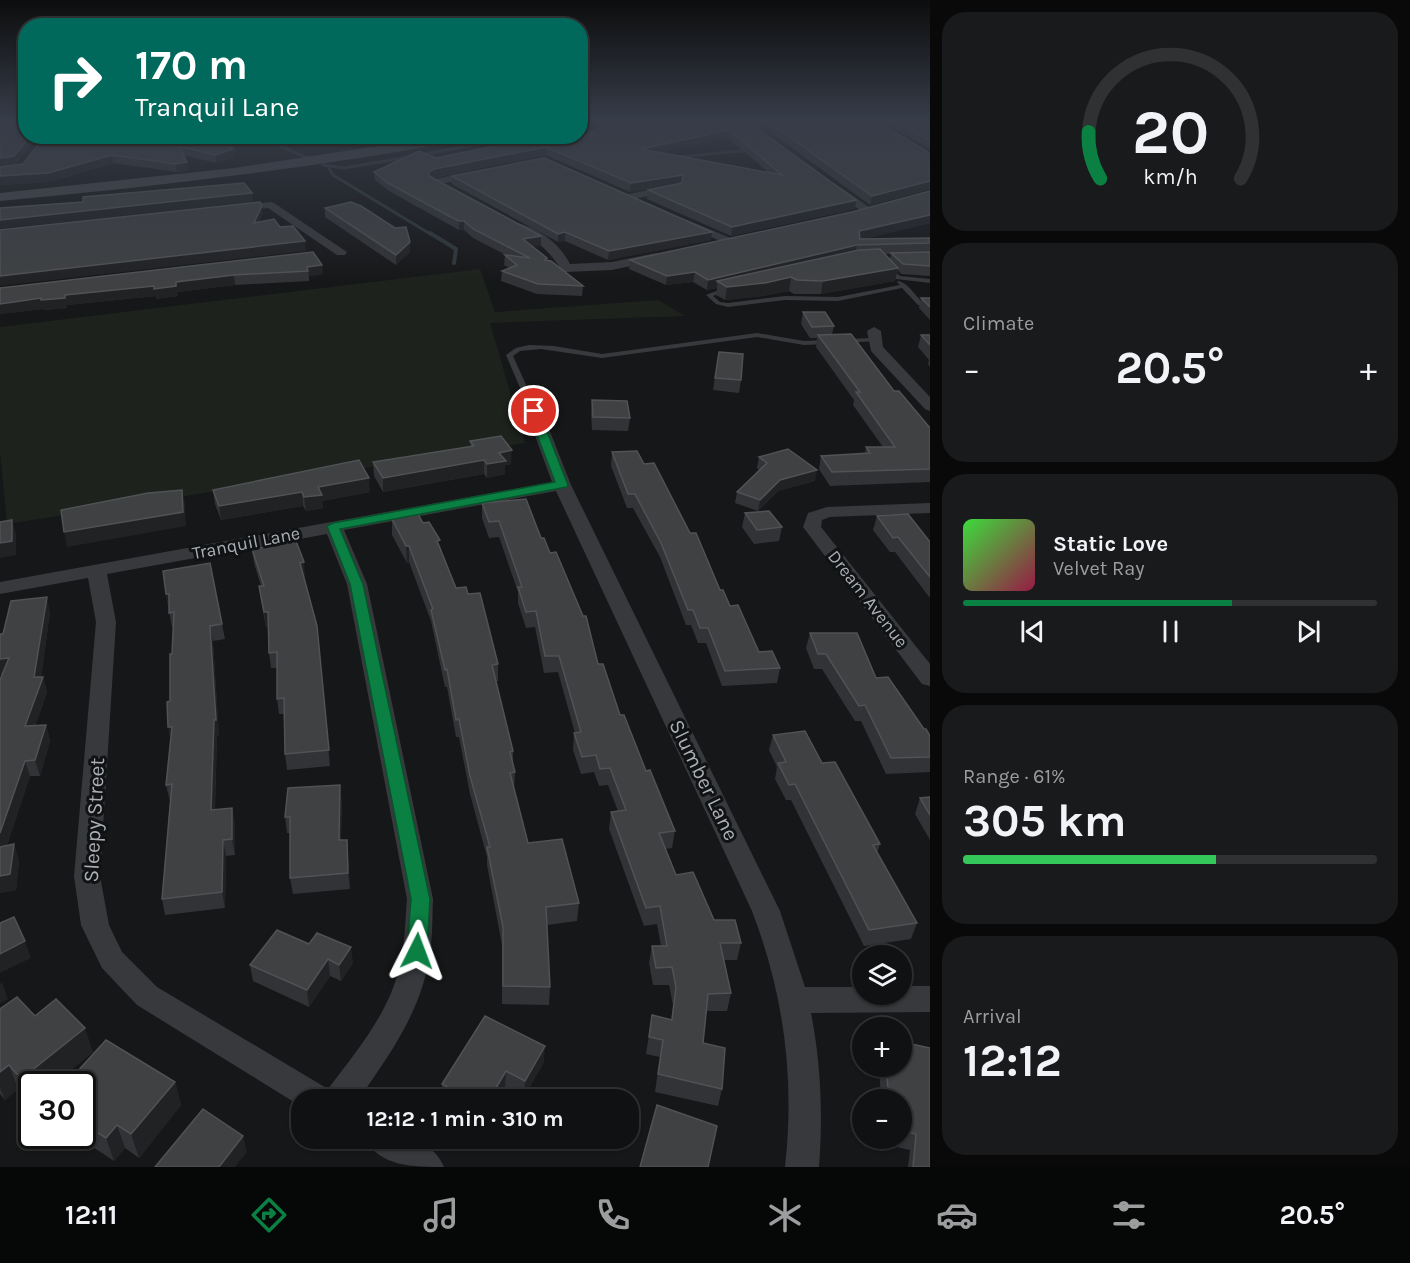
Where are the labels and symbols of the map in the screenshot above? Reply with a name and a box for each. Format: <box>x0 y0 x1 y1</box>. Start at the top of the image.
pin <box>508 385 559 436</box>
street label: Tranquil Lane <box>190 522 302 564</box>
street label: Dream Avenue <box>823 546 913 652</box>
street label: Slumber Lane <box>664 716 744 844</box>
street label: Sleepy Street <box>79 757 109 883</box>
position arrow <box>385 919 449 983</box>
speed limit sign: 30 <box>18 1071 96 1149</box>

